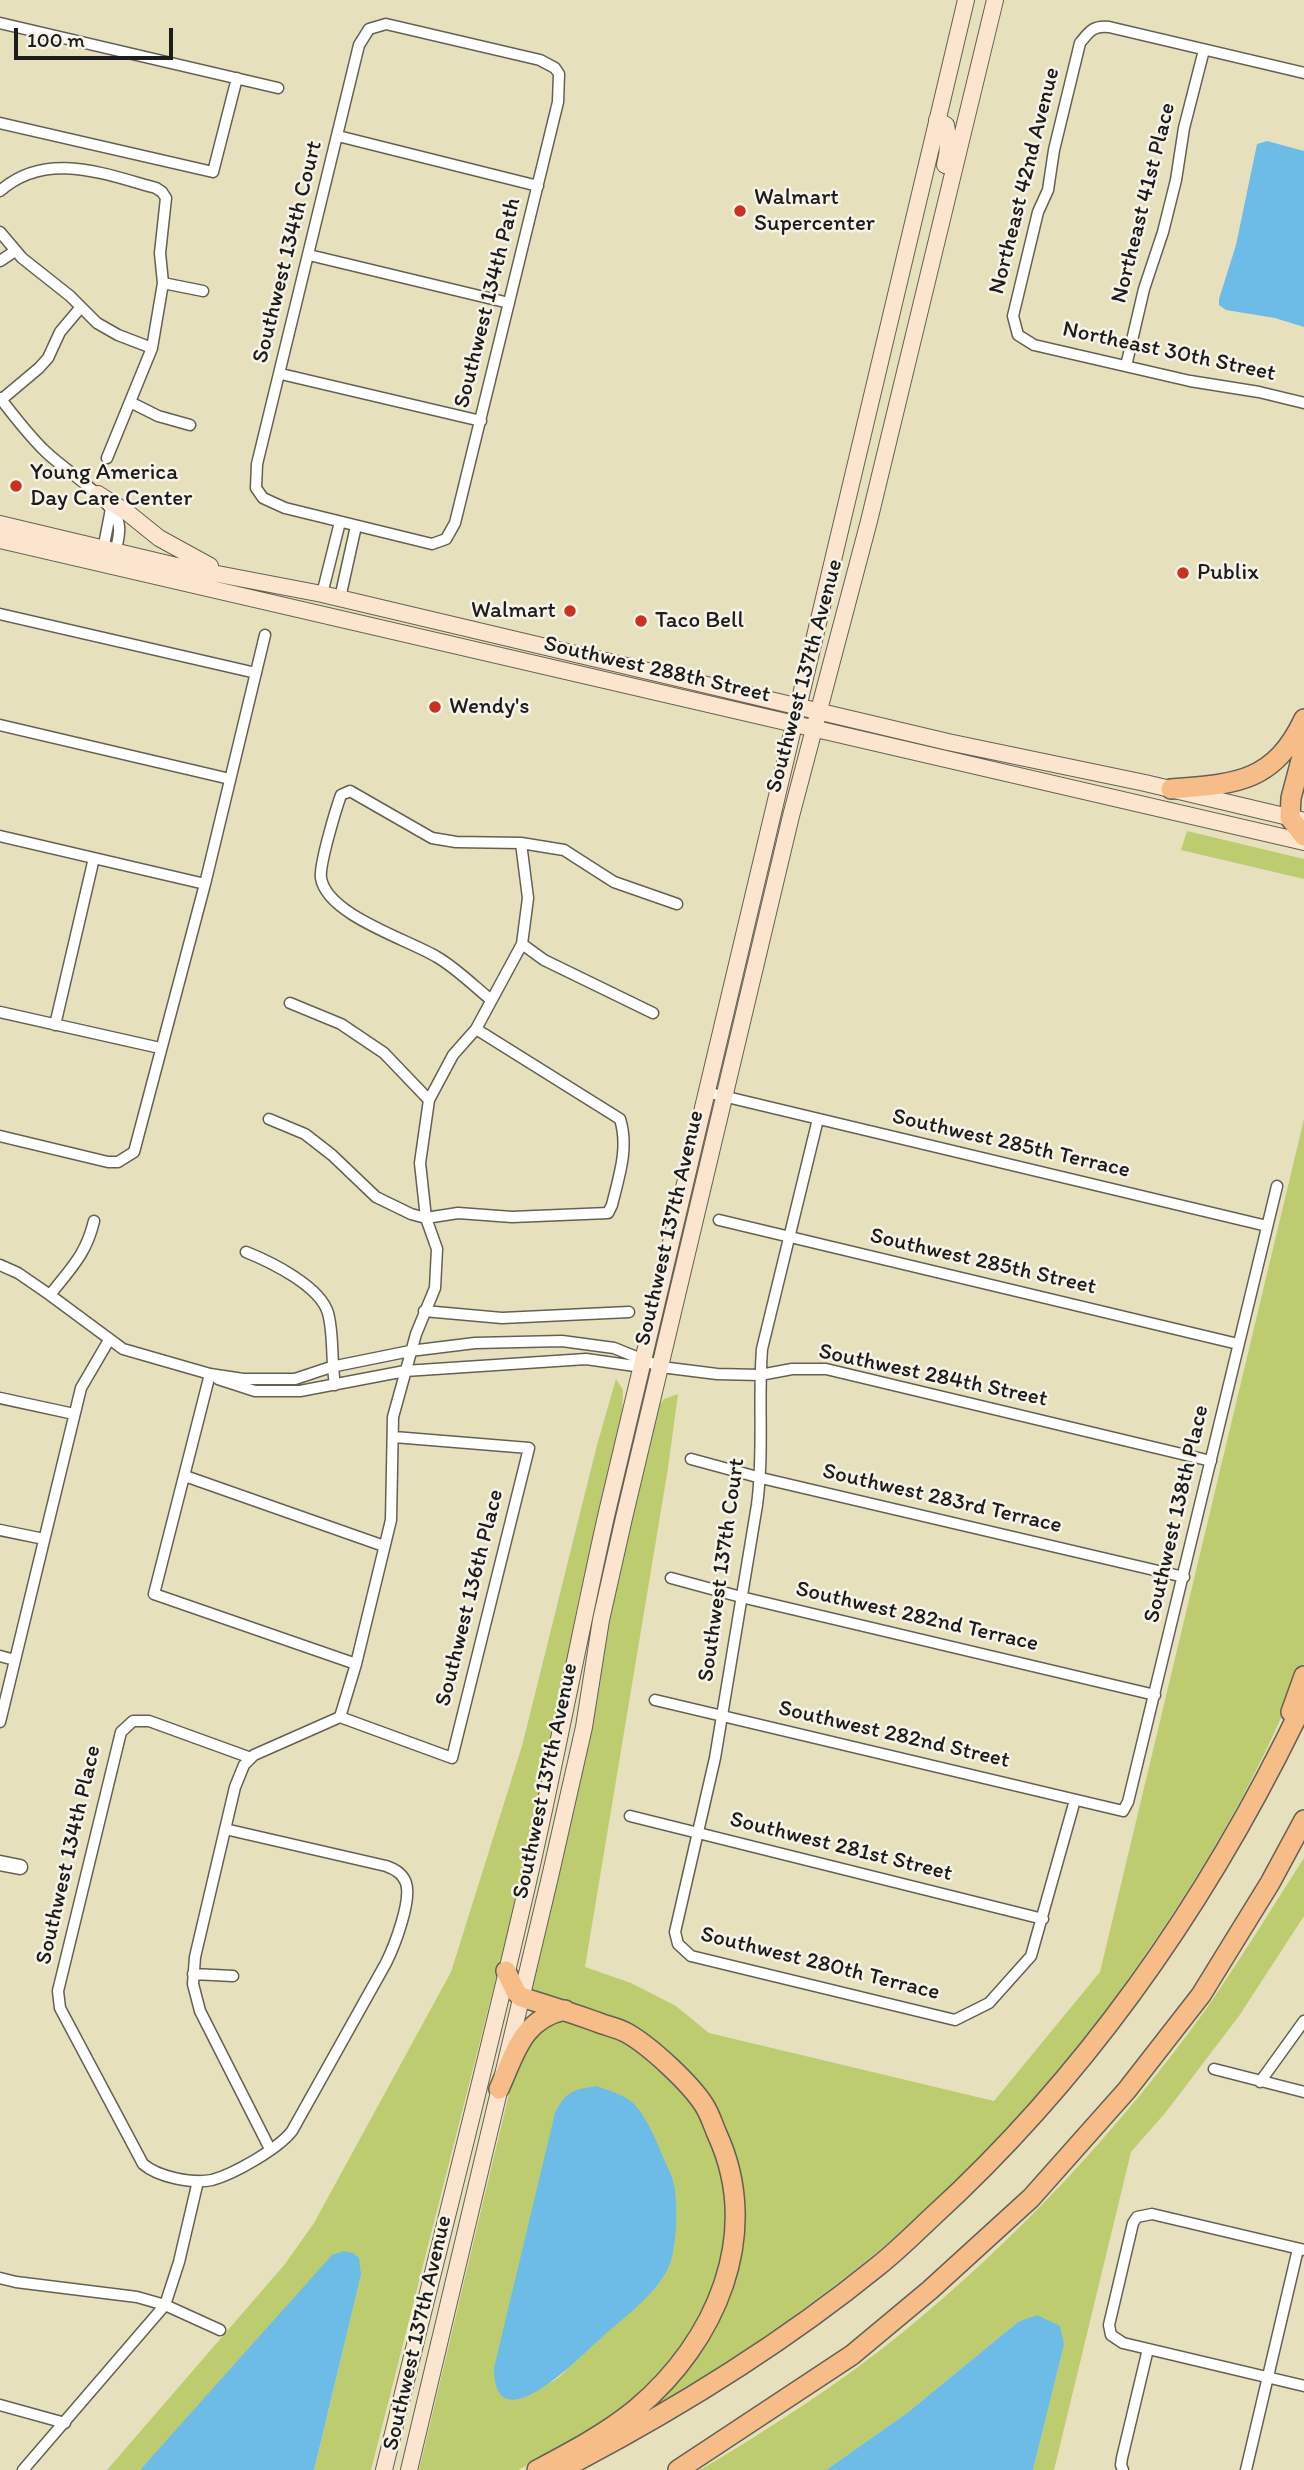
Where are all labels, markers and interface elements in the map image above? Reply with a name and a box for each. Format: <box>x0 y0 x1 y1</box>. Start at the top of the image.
scale bar <box>18 14 177 58</box>
text: 100 m <box>27 27 85 52</box>
street label: Northeast 42nd Avenue <box>983 65 1067 297</box>
street label: Northeast 41st Place <box>1106 100 1182 306</box>
street label: Southwest 134th Court <box>247 138 329 366</box>
place label: Walmart Supercenter <box>754 184 875 238</box>
street label: Southwest 134th Path <box>449 195 527 411</box>
marker: Walmart Supercenter <box>732 203 748 219</box>
street label: Northeast 30th Street <box>1060 316 1278 388</box>
place label: Young America Day Care Center <box>30 459 192 513</box>
marker: Young America Day Care Center <box>8 478 24 494</box>
street label: Southwest 137th Avenue <box>761 556 849 796</box>
place label: Publix <box>1197 559 1259 587</box>
marker: Publix <box>1175 565 1191 581</box>
place label: Walmart <box>471 597 556 625</box>
marker: Walmart <box>562 603 578 619</box>
place label: Taco Bell <box>655 607 744 635</box>
marker: Taco Bell <box>633 613 649 629</box>
street label: Southwest 288th Street <box>541 630 773 710</box>
place label: Wendy's <box>449 693 530 721</box>
marker: Wendy's <box>427 699 443 715</box>
street label: Southwest 285th Terrace <box>889 1103 1133 1185</box>
street label: Southwest 137th Avenue <box>629 1108 711 1348</box>
street label: Southwest 285th Street <box>867 1223 1099 1301</box>
street label: Southwest 284th Street <box>816 1338 1050 1414</box>
street label: Southwest 138th Place <box>1138 1402 1216 1626</box>
street label: Southwest 137th Court <box>693 1456 751 1684</box>
street label: Southwest 283rd Terrace <box>820 1458 1064 1540</box>
street label: Southwest 136th Place <box>430 1487 510 1709</box>
street label: Southwest 282nd Terrace <box>793 1576 1041 1658</box>
street label: Southwest 137th Avenue <box>507 1660 585 1902</box>
street label: Southwest 282nd Street <box>776 1695 1012 1775</box>
street label: Southwest 134th Place <box>30 1743 108 1967</box>
street label: Southwest 281st Street <box>727 1806 955 1888</box>
street label: Southwest 280th Terrace <box>698 1921 942 2007</box>
street label: Southwest 137th Avenue <box>377 2213 459 2453</box>

